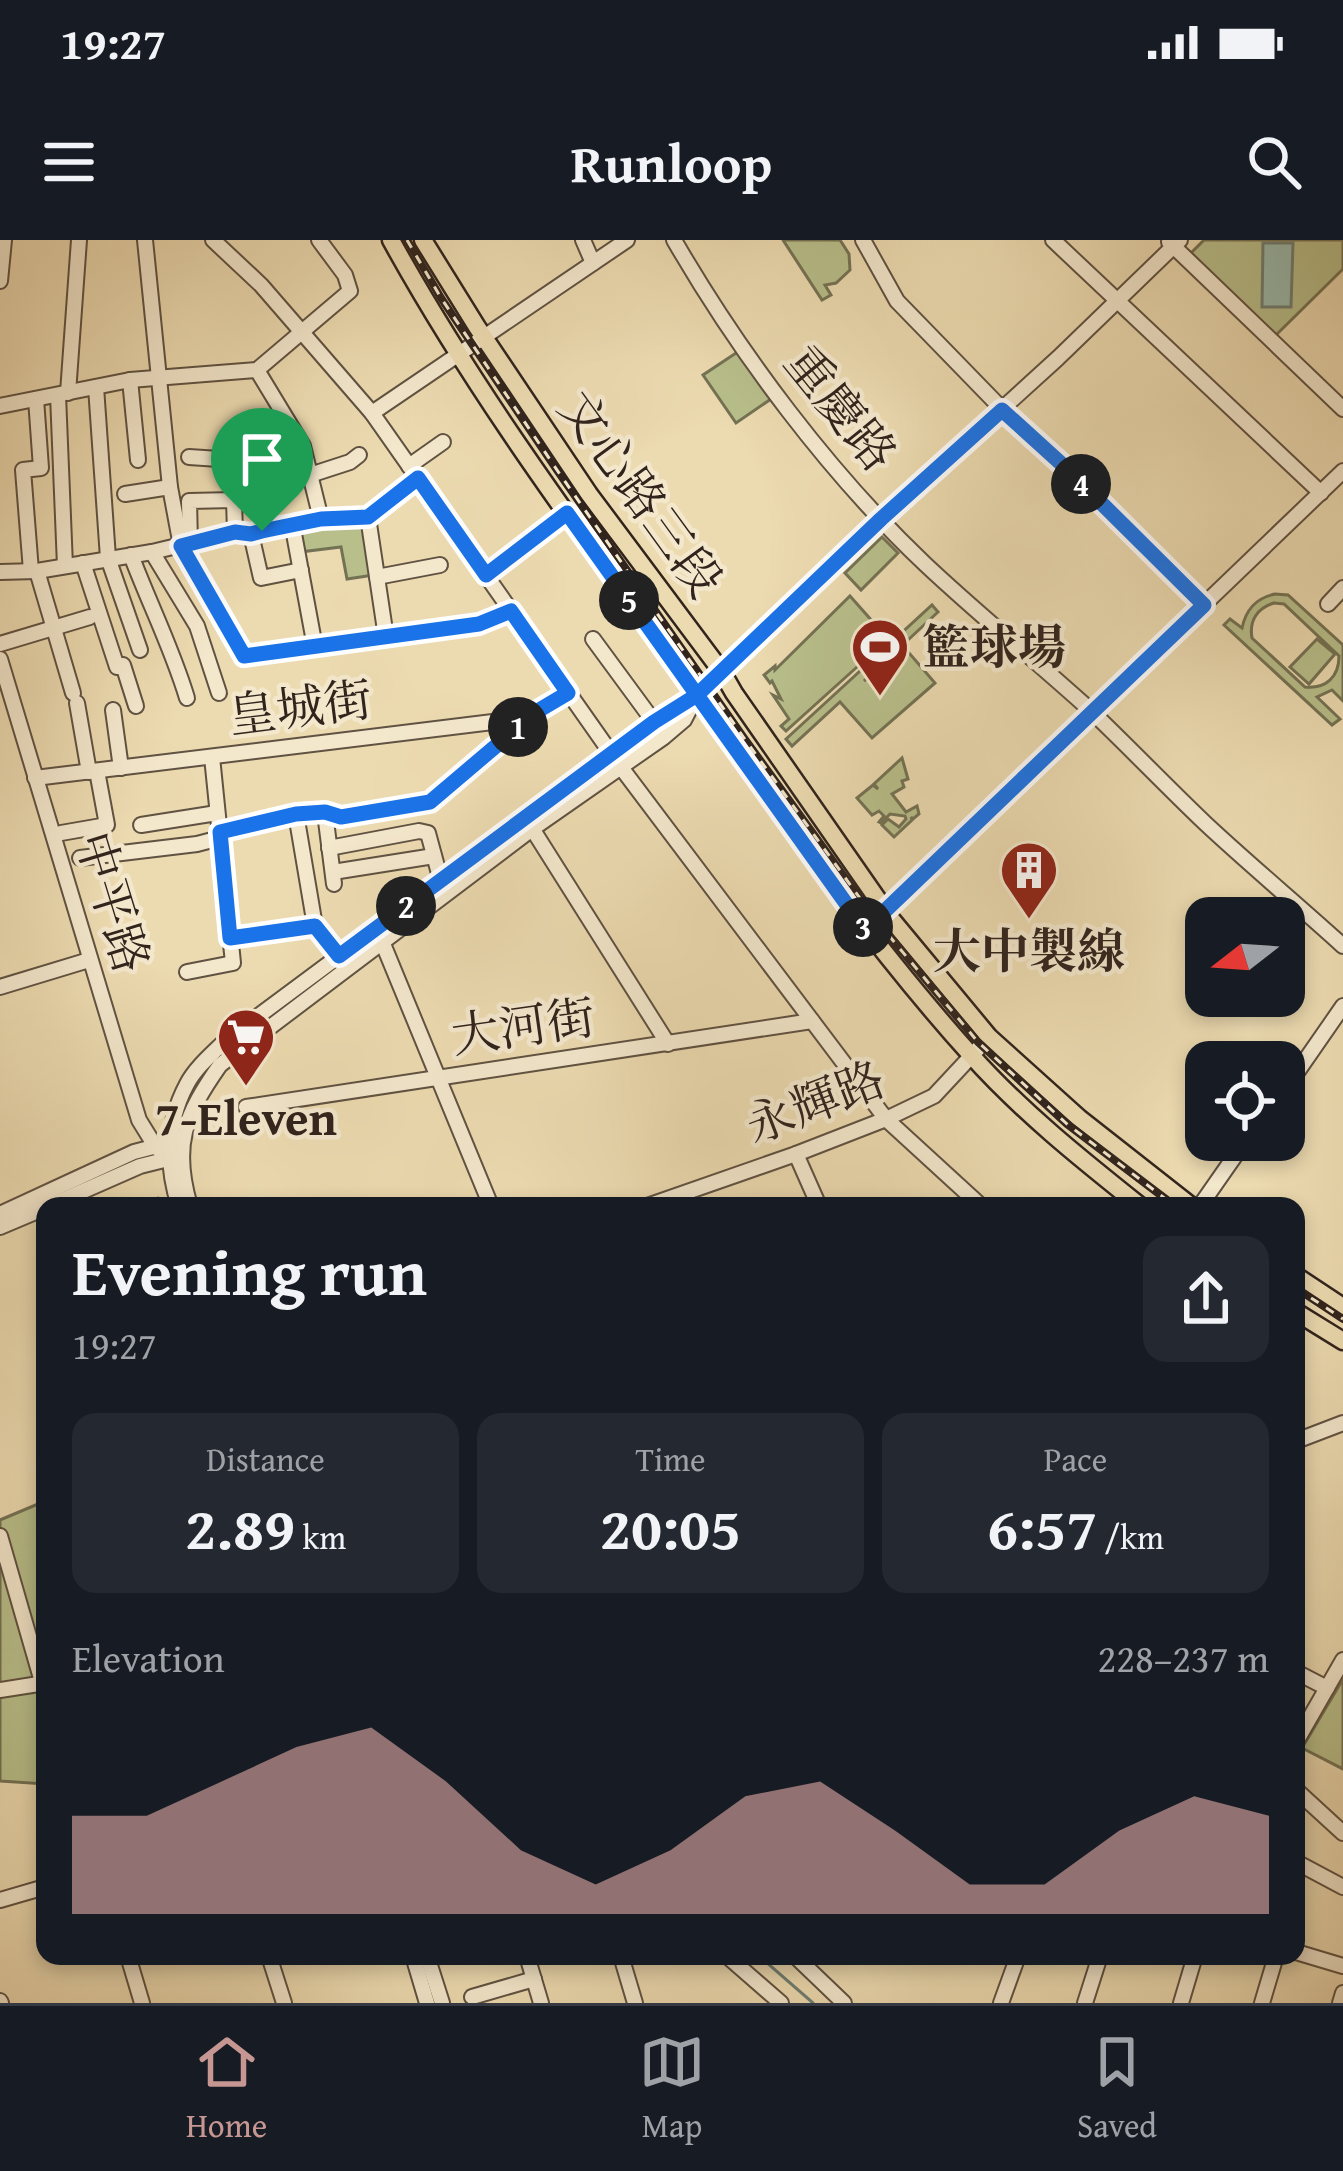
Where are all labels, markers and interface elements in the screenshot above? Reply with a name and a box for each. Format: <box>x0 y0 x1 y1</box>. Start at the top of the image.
text: 19:27 <box>60 10 166 75</box>
text: Runloop <box>571 123 772 202</box>
icon: menu <box>36 129 102 195</box>
icon: search <box>1241 129 1307 195</box>
street label: 重慶路 <box>768 329 914 486</box>
street label: 文心路三段 <box>542 376 741 612</box>
pin <box>211 408 313 531</box>
icon: arrive <box>229 426 295 492</box>
pin: 4 <box>1051 454 1111 514</box>
text: 4 <box>1072 460 1090 508</box>
pin: 5 <box>599 570 659 630</box>
text: 5 <box>620 576 638 624</box>
place label: 籃球場 <box>922 611 1066 682</box>
sports icon: 籃球場 <box>849 616 911 698</box>
street label: 皇城街 <box>224 662 376 751</box>
pin: 1 <box>488 697 548 757</box>
text: 1 <box>509 703 527 751</box>
street label: 中平路 <box>58 823 168 981</box>
building icon: 大中製線 <box>998 839 1060 921</box>
pin: 2 <box>376 876 436 936</box>
text: 2 <box>397 882 415 930</box>
pin: 3 <box>833 897 893 957</box>
north arrow <box>1185 897 1305 1017</box>
map controls <box>1185 897 1305 1161</box>
text: 3 <box>854 903 872 951</box>
place label: 大中製線 <box>933 915 1125 986</box>
street label: 大河街 <box>447 980 599 1071</box>
supermarket icon: 7-Eleven <box>215 1006 277 1088</box>
button: locate <box>1185 1041 1305 1161</box>
street label: 永輝路 <box>735 1043 895 1160</box>
place label: 7-Eleven <box>155 1082 337 1153</box>
text: Evening run <box>72 1222 427 1319</box>
button: share <box>1143 1236 1269 1362</box>
text: 19:27 <box>72 1316 157 1373</box>
text: Distance <box>206 1435 325 1483</box>
text: Time <box>635 1435 706 1483</box>
text: Pace <box>1044 1435 1107 1483</box>
text: 2.89 <box>185 1483 295 1571</box>
text: 20:05 <box>600 1483 741 1571</box>
text: 6:57 <box>987 1483 1097 1571</box>
text: km <box>295 1513 346 1561</box>
text: /km <box>1097 1513 1164 1561</box>
text: Elevation <box>72 1629 225 1686</box>
text: 228–237 m <box>1097 1629 1269 1686</box>
tab: Home <box>186 2029 267 2149</box>
tab: Map <box>639 2029 705 2149</box>
tab: Saved <box>1077 2029 1157 2149</box>

